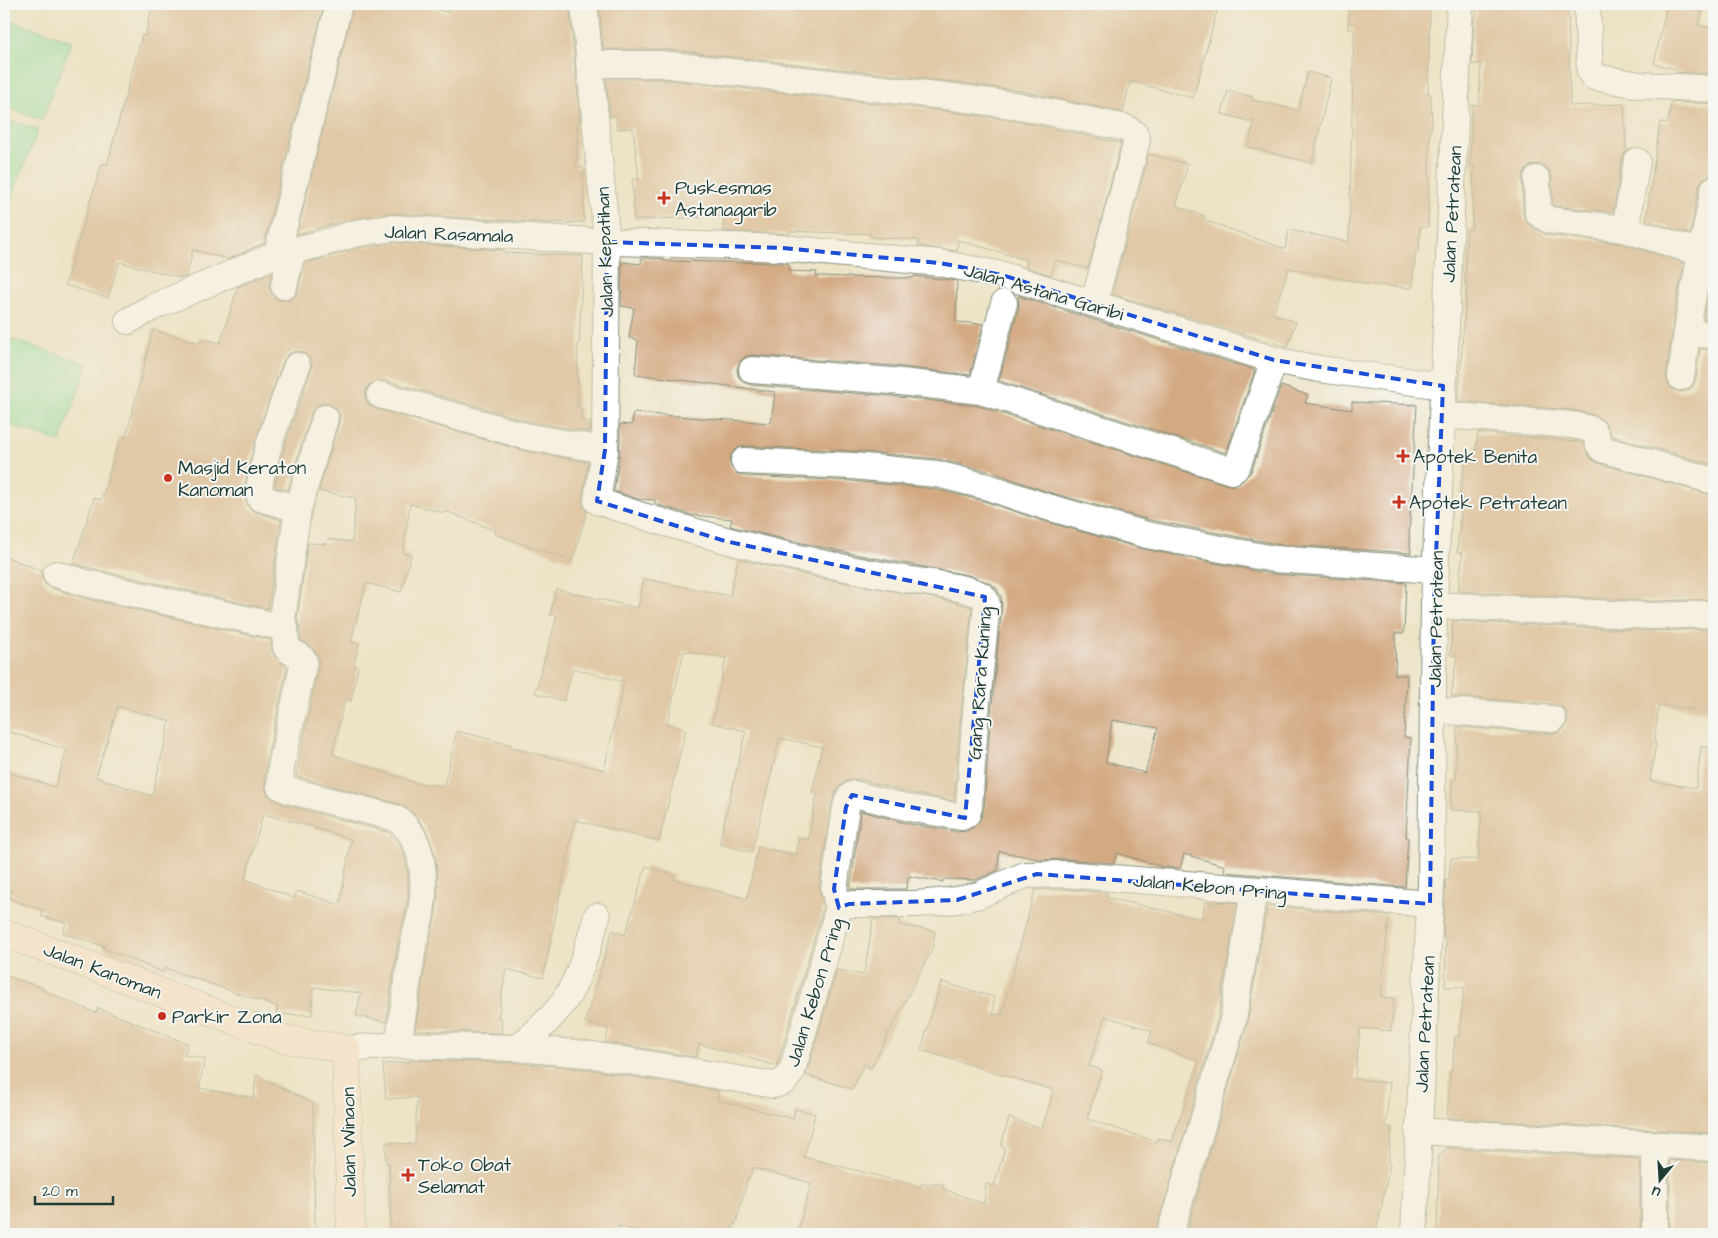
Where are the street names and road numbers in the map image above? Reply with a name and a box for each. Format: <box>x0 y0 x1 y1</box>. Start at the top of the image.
street label: Jalan Petratean <box>1435 145 1470 283</box>
street label: Jalan Kepatihan <box>590 186 621 318</box>
street label: Jalan Rasamala <box>384 219 514 250</box>
street label: Jalan Astana Garibi <box>961 257 1127 328</box>
street label: Jalan Petratean <box>1422 550 1451 688</box>
street label: Gang Rara Kuning <box>962 605 1000 761</box>
street label: Jalan Kebon Pring <box>1132 867 1288 909</box>
street label: Jalan Kebon Pring <box>780 914 852 1071</box>
street label: Jalan Kanoman <box>39 936 166 1006</box>
street label: Jalan Petratean <box>1408 955 1443 1093</box>
street label: Jalan Winaon <box>335 1087 364 1197</box>

